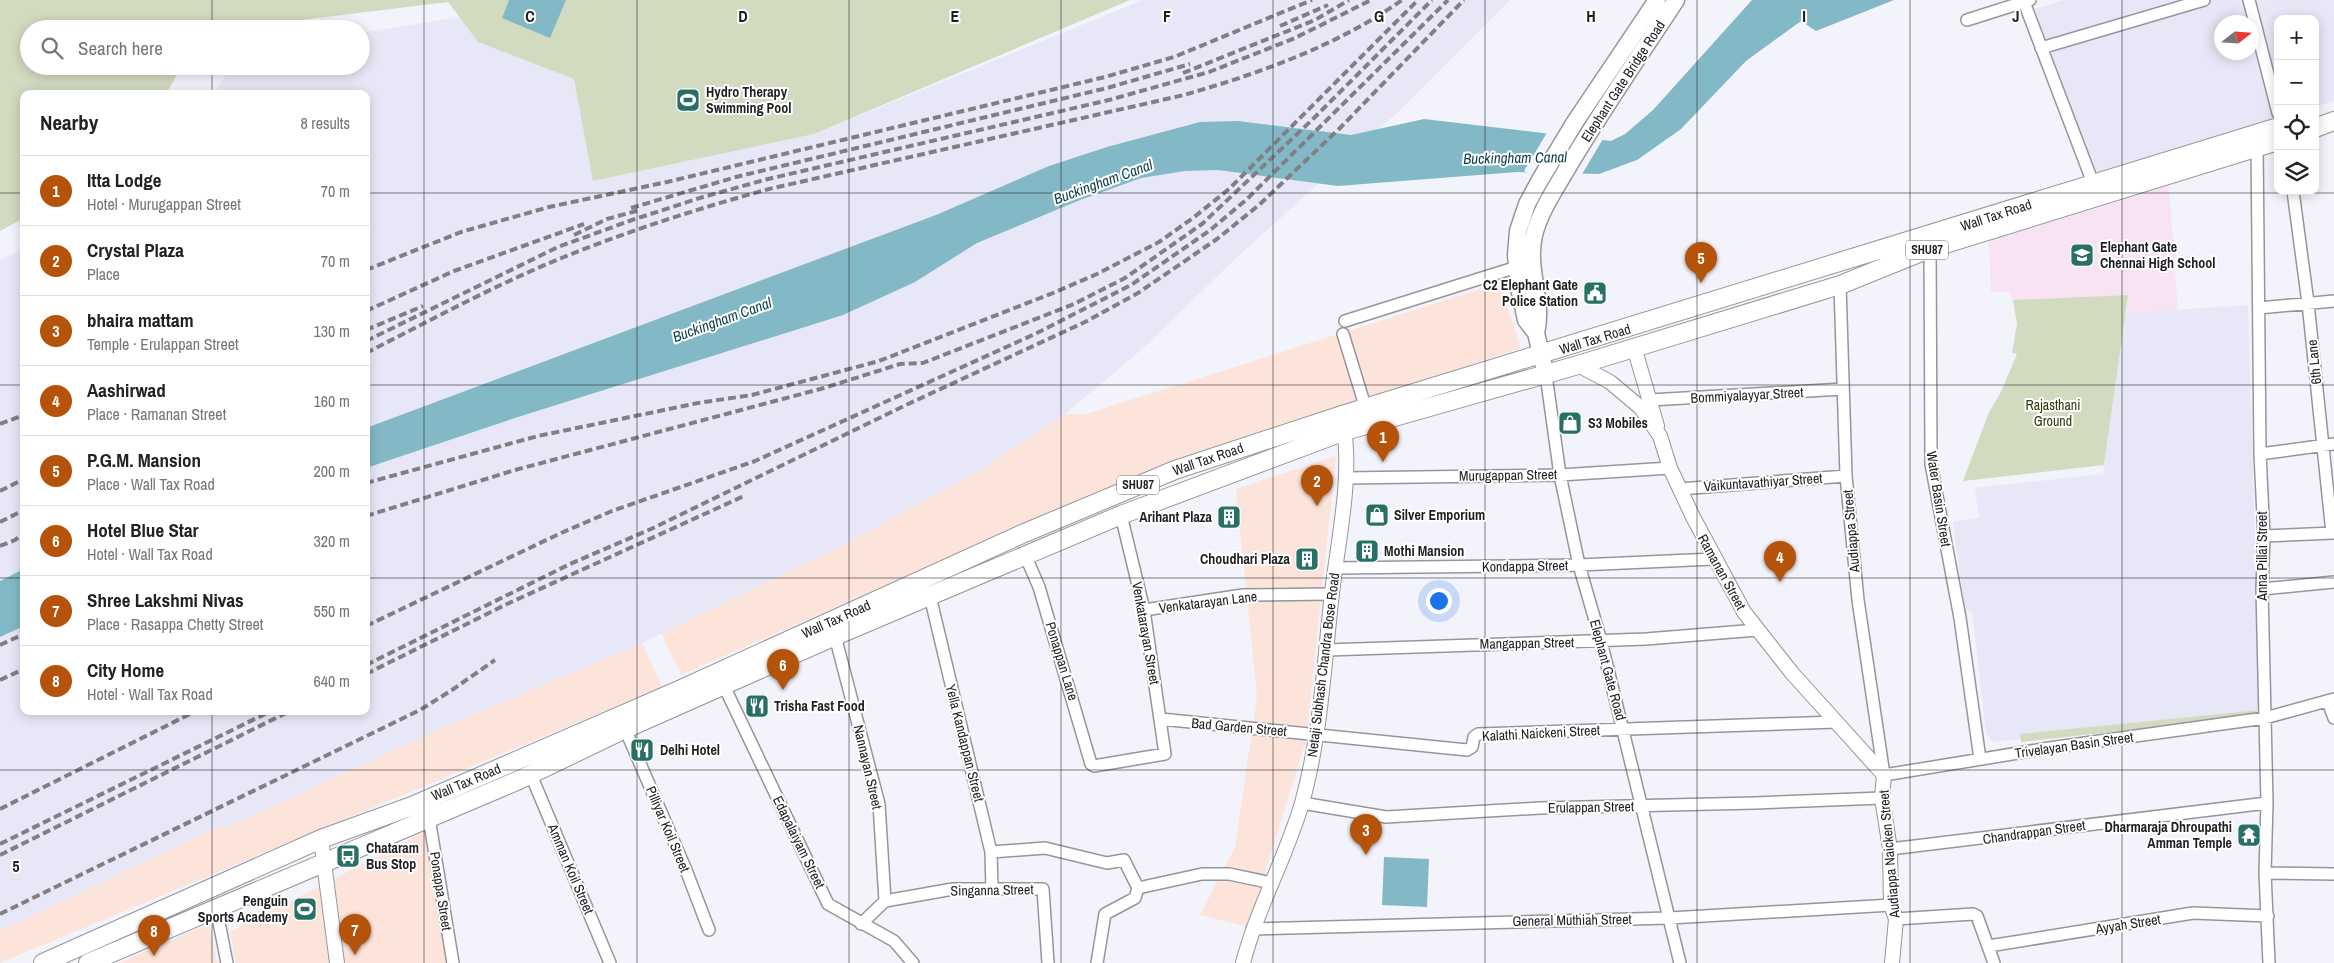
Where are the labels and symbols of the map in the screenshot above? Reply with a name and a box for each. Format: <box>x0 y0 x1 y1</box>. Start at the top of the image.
text: C <box>525 5 535 27</box>
text: D <box>738 5 748 27</box>
text: E <box>951 5 960 27</box>
text: F <box>1163 5 1171 27</box>
text: G <box>1374 5 1384 27</box>
text: H <box>1586 5 1596 27</box>
text: I <box>1802 5 1806 27</box>
text: J <box>2012 5 2020 27</box>
north arrow <box>2214 15 2259 60</box>
street label: Elephant Gate Bridge Road <box>1577 17 1669 145</box>
place label: Hydro Therapy Swimming Pool <box>706 83 791 117</box>
sports icon: Hydro Therapy Swimming Pool <box>675 87 701 113</box>
water label: Buckingham Canal <box>1463 146 1567 169</box>
water label: Buckingham Canal <box>1050 154 1156 209</box>
street label: Wall Tax Road <box>1958 195 2034 235</box>
place label: Elephant Gate Chennai High School <box>2100 238 2215 272</box>
road number: SHU87 <box>1906 240 1948 260</box>
pin: 5 <box>1685 242 1717 283</box>
school or university icon: Elephant Gate Chennai High School <box>2069 242 2095 268</box>
place label: C2 Elephant Gate Police Station <box>1483 276 1578 310</box>
public building icon: C2 Elephant Gate Police Station <box>1582 280 1608 306</box>
water label: Buckingham Canal <box>669 292 775 347</box>
street label: Wall Tax Road <box>1557 320 1633 358</box>
street label: 6th Lane <box>2303 339 2325 385</box>
street label: Bommiyalayyar Street <box>1690 383 1804 407</box>
park label: Rajasthani Ground <box>2026 396 2080 430</box>
shop icon: S3 Mobiles <box>1557 410 1583 436</box>
place label: S3 Mobiles <box>1588 414 1648 432</box>
pin: 1 <box>1367 421 1399 462</box>
street label: Wall Tax Road <box>1170 439 1246 479</box>
street label: Water Basin Street <box>1923 450 1955 548</box>
pin: 2 <box>1301 465 1333 506</box>
street label: Murugappan Street <box>1459 465 1557 485</box>
street label: Vaikuntavathiyar Street <box>1703 469 1823 495</box>
road number: SHU87 <box>1117 476 1159 494</box>
street label: Audiappa Street <box>1838 489 1864 574</box>
shop icon: Silver Emporium <box>1364 502 1390 528</box>
building icon: Arihant Plaza <box>1216 504 1242 530</box>
place label: Silver Emporium <box>1394 506 1485 524</box>
place label: Arihant Plaza <box>1139 508 1213 526</box>
street label: Anna Pillai Street <box>2253 511 2271 602</box>
street label: Ramanan Street <box>1694 531 1750 613</box>
building icon: Mothi Mansion <box>1354 538 1380 564</box>
pin: 4 <box>1764 541 1796 582</box>
place label: Mothi Mansion <box>1384 542 1464 560</box>
building icon: Choudhari Plaza <box>1294 546 1320 572</box>
place label: Choudhari Plaza <box>1200 550 1291 568</box>
street label: Kondappa Street <box>1482 556 1568 576</box>
street label: Netaji Subhash Chandra Bose Road <box>1303 572 1343 758</box>
street label: Venkatarayan Street <box>1128 580 1164 686</box>
street label: Venkatarayan Lane <box>1158 587 1258 617</box>
your location <box>1426 588 1452 614</box>
street label: Wall Tax Road <box>799 596 873 642</box>
street label: Elephant Gate Road <box>1586 617 1630 723</box>
street label: Ponappan Lane <box>1042 620 1082 702</box>
street label: Mangappan Street <box>1480 633 1574 653</box>
pin: 6 <box>767 649 799 690</box>
street label: Yella Kandappan Street <box>942 682 988 804</box>
restaurant icon: Trisha Fast Food <box>744 693 770 719</box>
place label: Trisha Fast Food <box>774 697 865 715</box>
street label: Bad Garden Street <box>1191 714 1287 740</box>
street label: Kalathi Naickeni Street <box>1482 721 1600 745</box>
street label: Nannayan Street <box>850 723 886 811</box>
street label: Trivelayan Basin Street <box>2014 728 2134 762</box>
restaurant icon: Delhi Hotel <box>629 737 655 763</box>
place label: Delhi Hotel <box>660 741 720 759</box>
street label: Wall Tax Road <box>429 759 503 805</box>
street label: Pilliyar Koil Street <box>642 783 694 875</box>
street label: Audiappa Naicken Street <box>1874 789 1904 920</box>
street label: Edapalaiyam Street <box>769 793 829 891</box>
street label: Erulappan Street <box>1548 797 1634 817</box>
pin: 3 <box>1350 814 1382 855</box>
street label: Chandrappan Street <box>1982 816 2086 848</box>
place label: Dharmaraja Dhroupathi Amman Temple <box>2104 818 2232 852</box>
street label: Amman Koil Street <box>543 820 598 917</box>
temple icon: Dharmaraja Dhroupathi Amman Temple <box>2236 822 2262 848</box>
place label: Chataram Bus Stop <box>366 839 419 873</box>
bus stop icon: Chataram Bus Stop <box>335 843 361 869</box>
street label: Ponappa Street <box>426 850 456 932</box>
text: 5 <box>12 855 20 877</box>
street label: Singanna Street <box>950 880 1034 900</box>
place label: Penguin Sports Academy <box>198 892 289 926</box>
sports icon: Penguin Sports Academy <box>292 896 318 922</box>
street label: General Muthiah Street <box>1512 910 1632 930</box>
street label: Ayyah Street <box>2093 910 2162 938</box>
pin: 7 <box>339 914 371 955</box>
pin: 8 <box>138 915 170 956</box>

